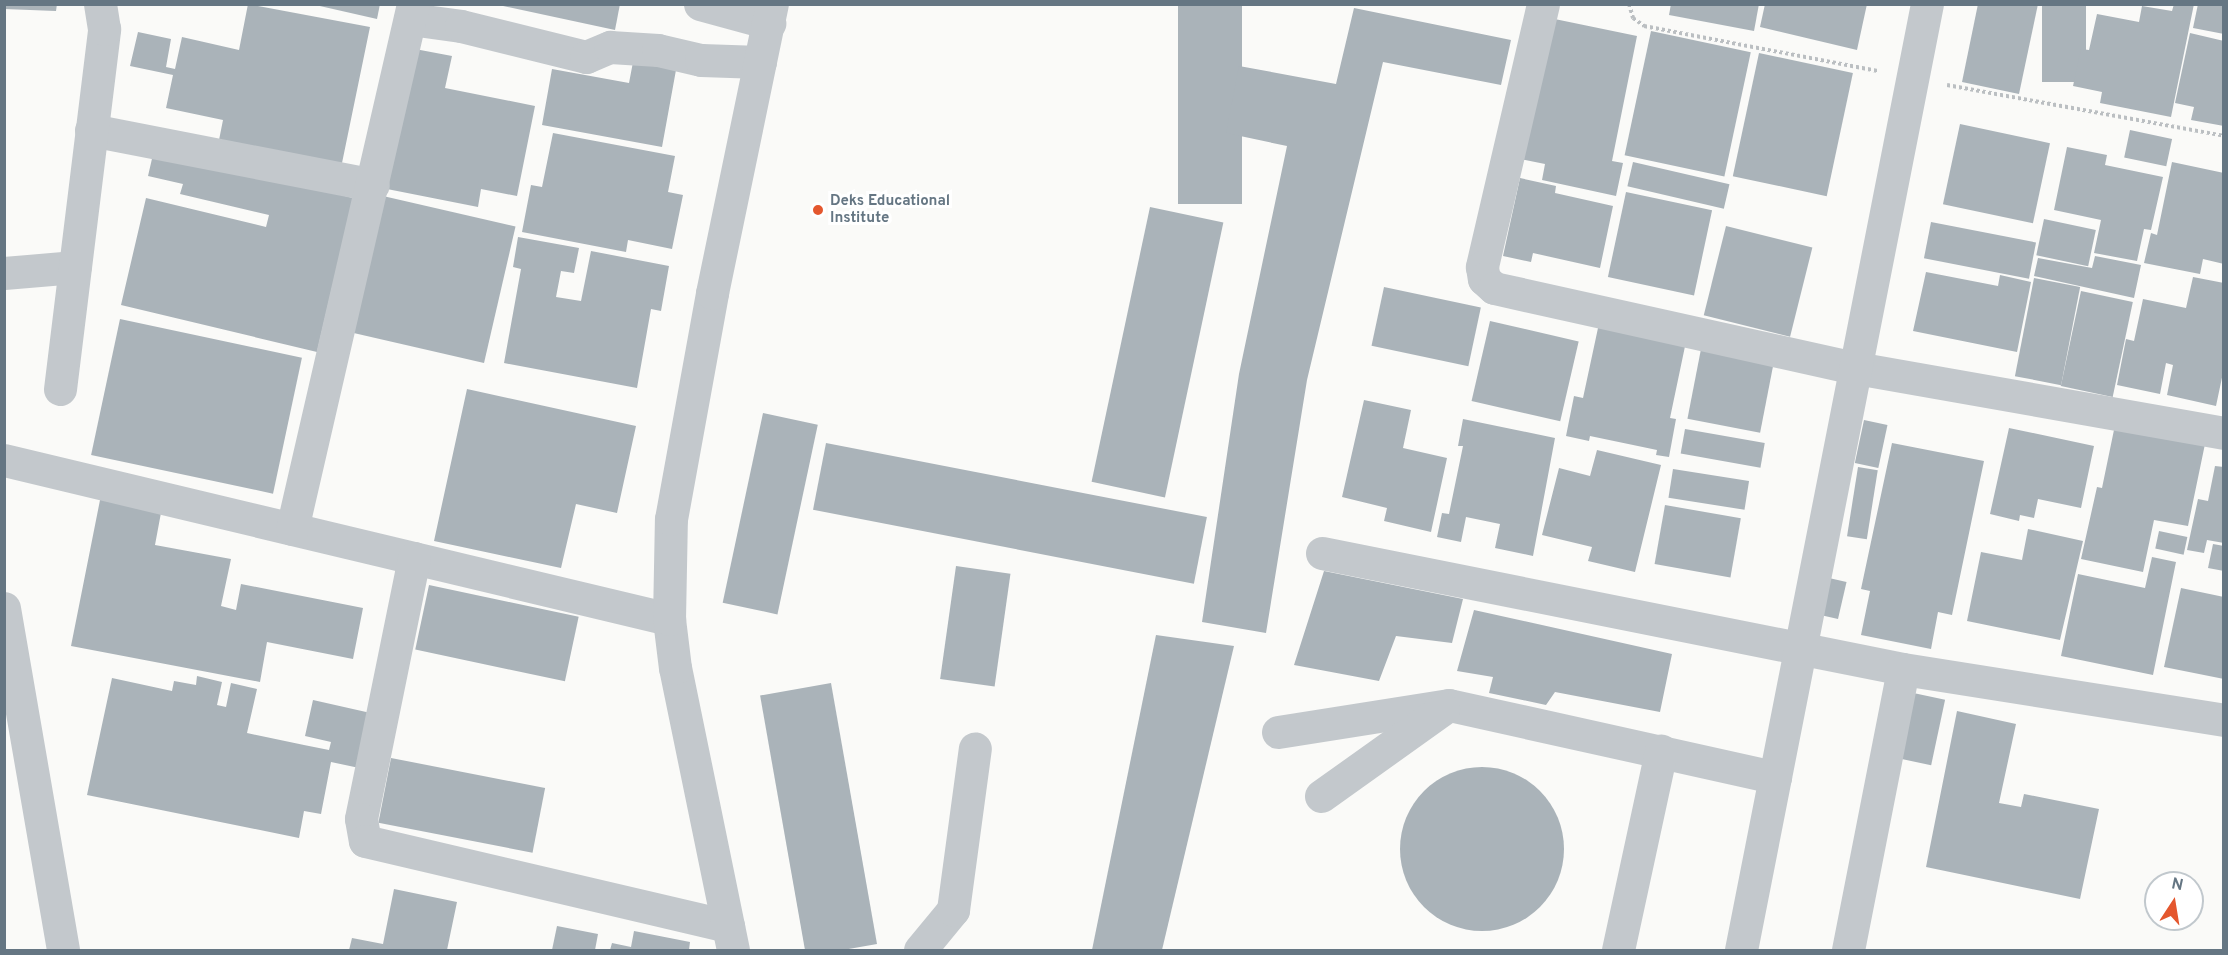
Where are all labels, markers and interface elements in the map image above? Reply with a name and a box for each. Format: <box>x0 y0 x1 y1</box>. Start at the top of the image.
place label: Deks Educational Institute <box>830 192 950 227</box>
marker: Deks Educational Institute <box>811 203 825 217</box>
north arrow <box>2144 871 2204 931</box>
text: N <box>2170 874 2185 896</box>

